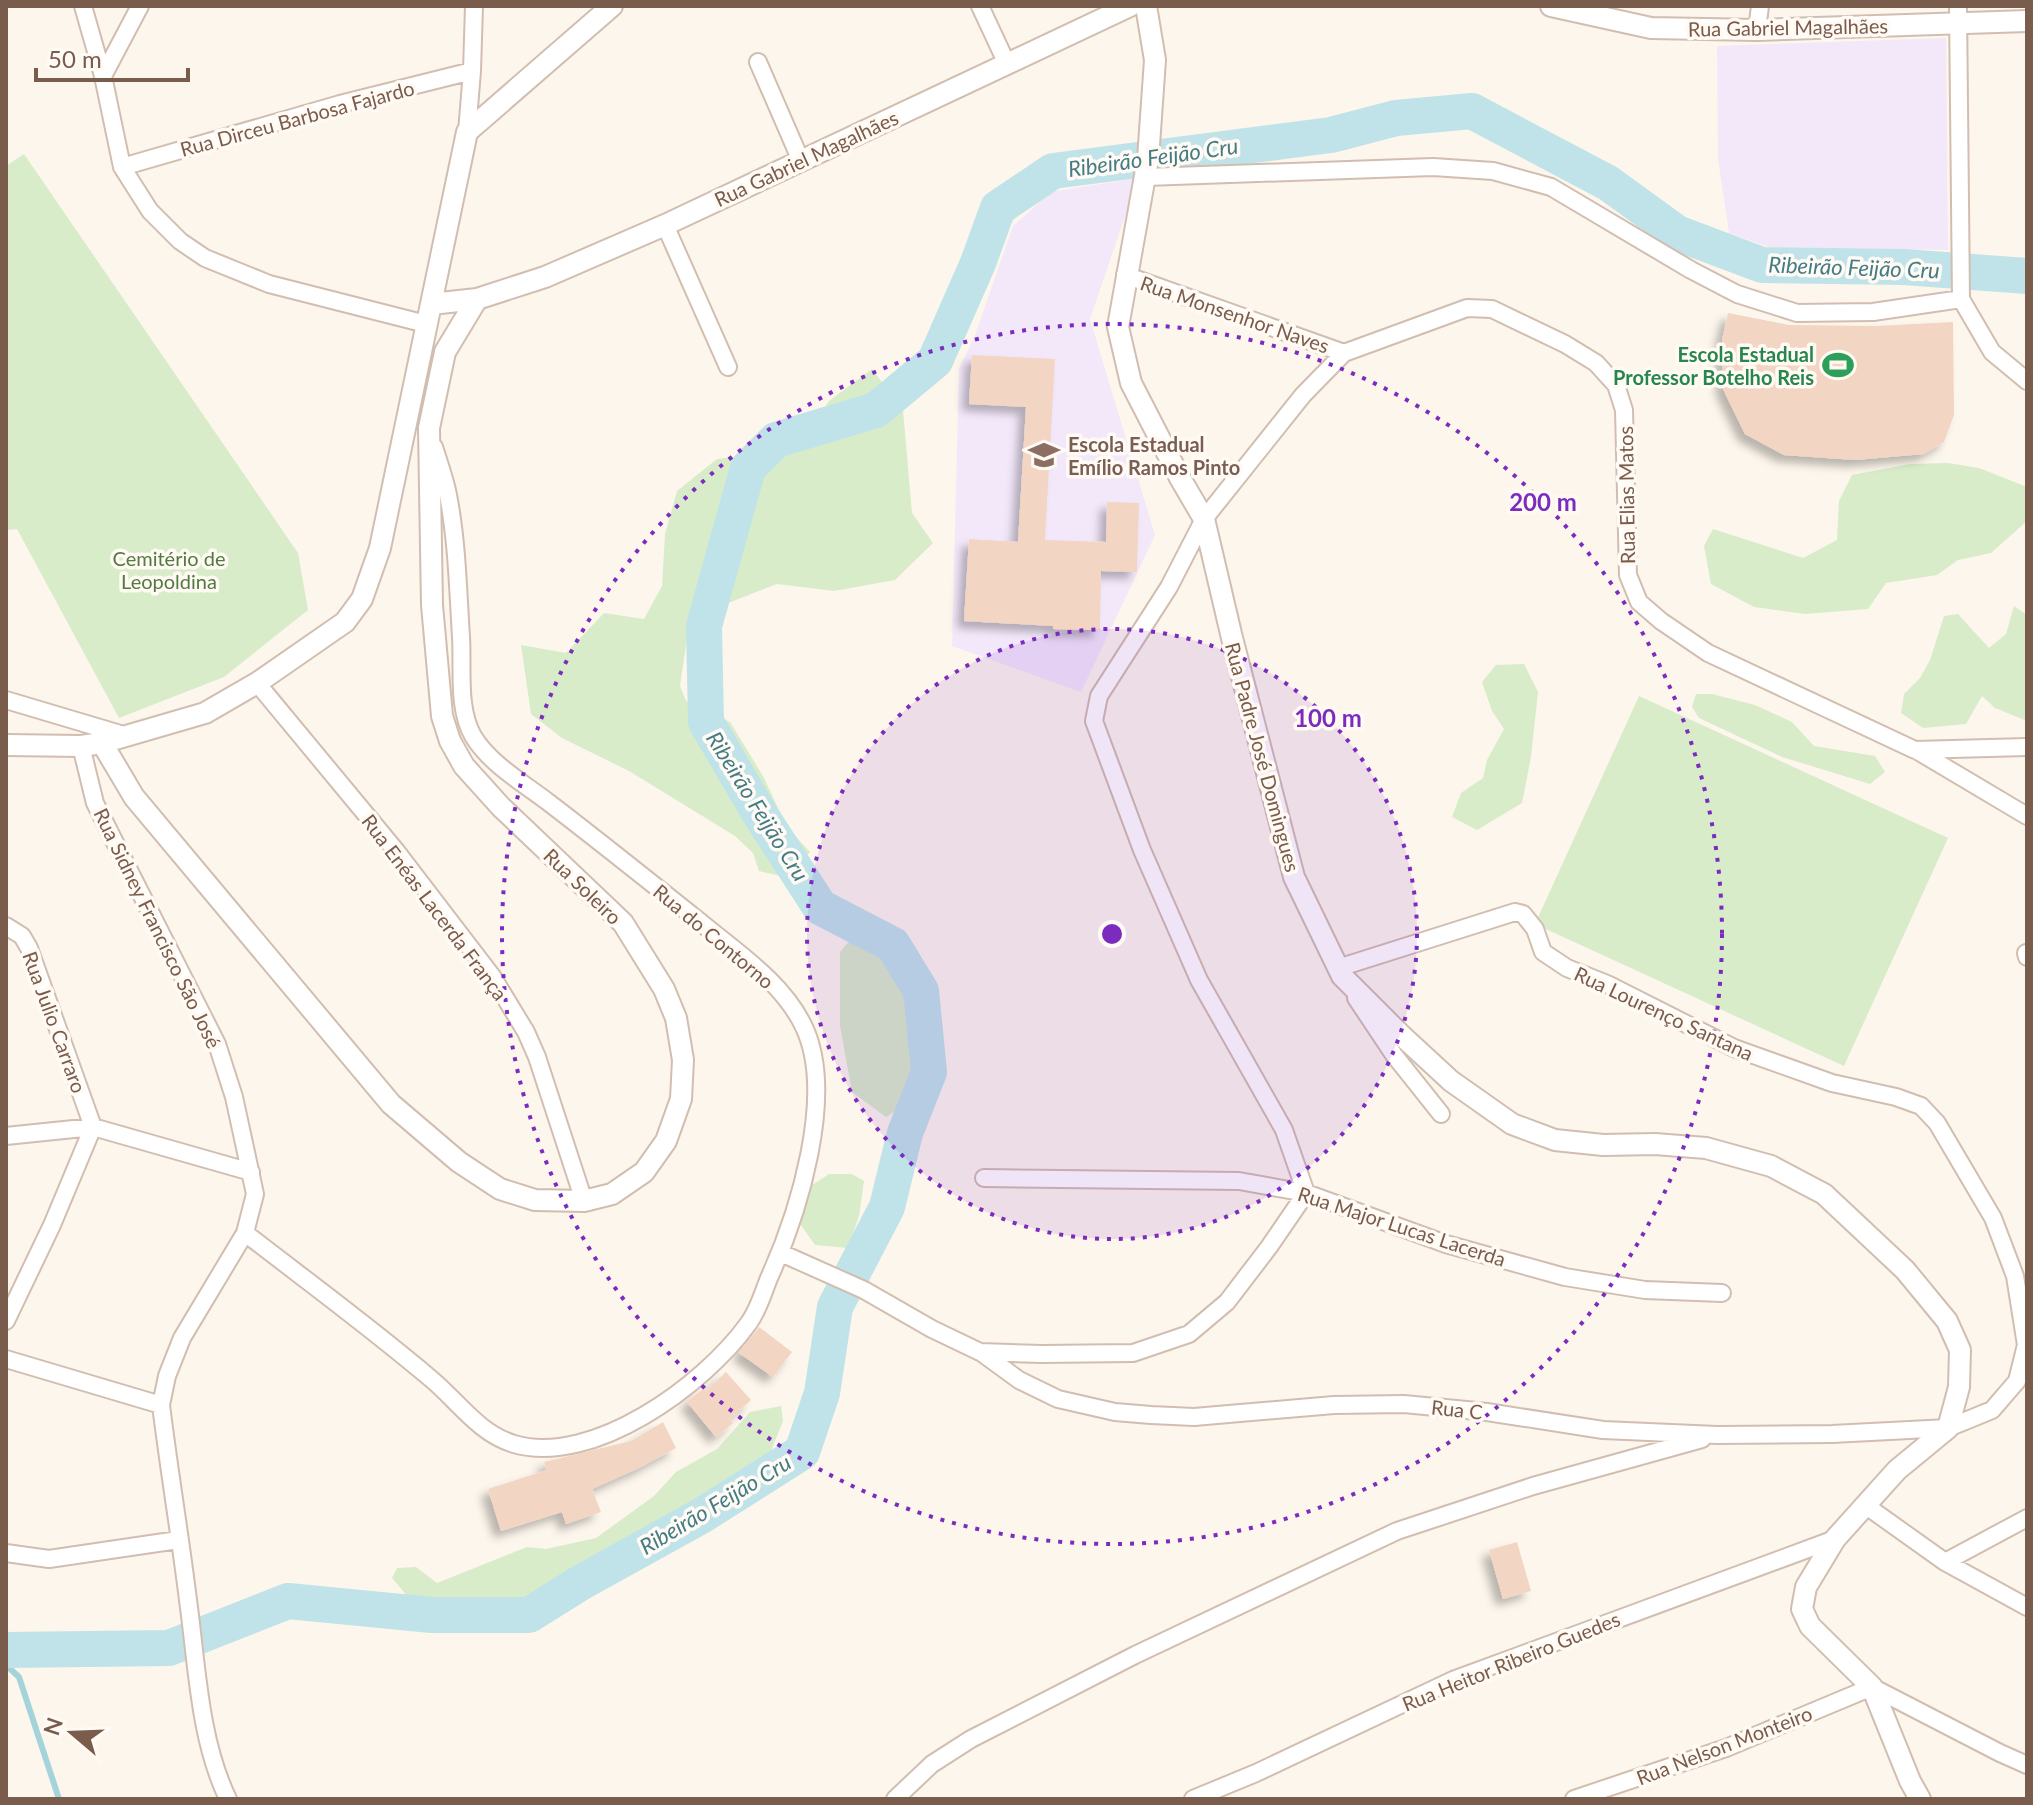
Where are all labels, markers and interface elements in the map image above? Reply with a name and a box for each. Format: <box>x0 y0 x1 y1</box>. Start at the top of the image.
street label: Rua Gabriel Magalhães <box>1688 13 1888 41</box>
scale bar <box>36 32 188 82</box>
text: 50 m <box>48 44 102 73</box>
street label: Rua Dirceu Barbosa Fajardo <box>177 75 417 161</box>
street label: Rua Gabriel Magalhães <box>710 105 902 211</box>
water label: Ribeirão Feijão Cru <box>1066 132 1240 182</box>
water label: Ribeirão Feijão Cru <box>1768 251 1940 283</box>
street label: Rua Monsenhor Naves <box>1138 270 1332 358</box>
place label: Escola Estadual Professor Botelho Reis <box>1613 342 1814 389</box>
sports icon: Escola Estadual Professor Botelho Reis <box>1821 348 1855 382</box>
street label: Rua Elias Matos <box>1613 426 1639 564</box>
place label: Escola Estadual Emílio Ramos Pinto <box>1068 432 1240 479</box>
school or university icon: Escola Estadual Emílio Ramos Pinto <box>1027 438 1061 472</box>
text: 200 m <box>1509 487 1577 516</box>
park label: Cemitério de Leopoldina <box>113 546 225 593</box>
street label: Rua Padre José Domingues <box>1221 640 1305 874</box>
text: 100 m <box>1294 703 1362 732</box>
water label: Ribeirão Feijão Cru <box>701 726 815 886</box>
street label: Rua Sidney Francisco São José <box>89 804 227 1052</box>
street label: Rua Enéas Lacerda França <box>357 809 513 1005</box>
street label: Rua Soleiro <box>539 843 627 929</box>
street label: Rua do Contorno <box>649 879 779 993</box>
centre of rings <box>1098 920 1126 948</box>
street label: Rua Julio Carraro <box>18 948 92 1096</box>
street label: Rua Lourenço Santana <box>1571 961 1757 1065</box>
street label: Rua Major Lucas Lacerda <box>1295 1181 1509 1271</box>
street label: Rua C <box>1430 1394 1484 1424</box>
water label: Ribeirão Feijão Cru <box>635 1448 795 1560</box>
street label: Rua Heitor Ribeiro Guedes <box>1399 1606 1623 1716</box>
north arrow <box>32 1693 112 1773</box>
street label: Rua Nelson Monteiro <box>1633 1700 1815 1790</box>
text: N <box>37 1714 68 1739</box>

